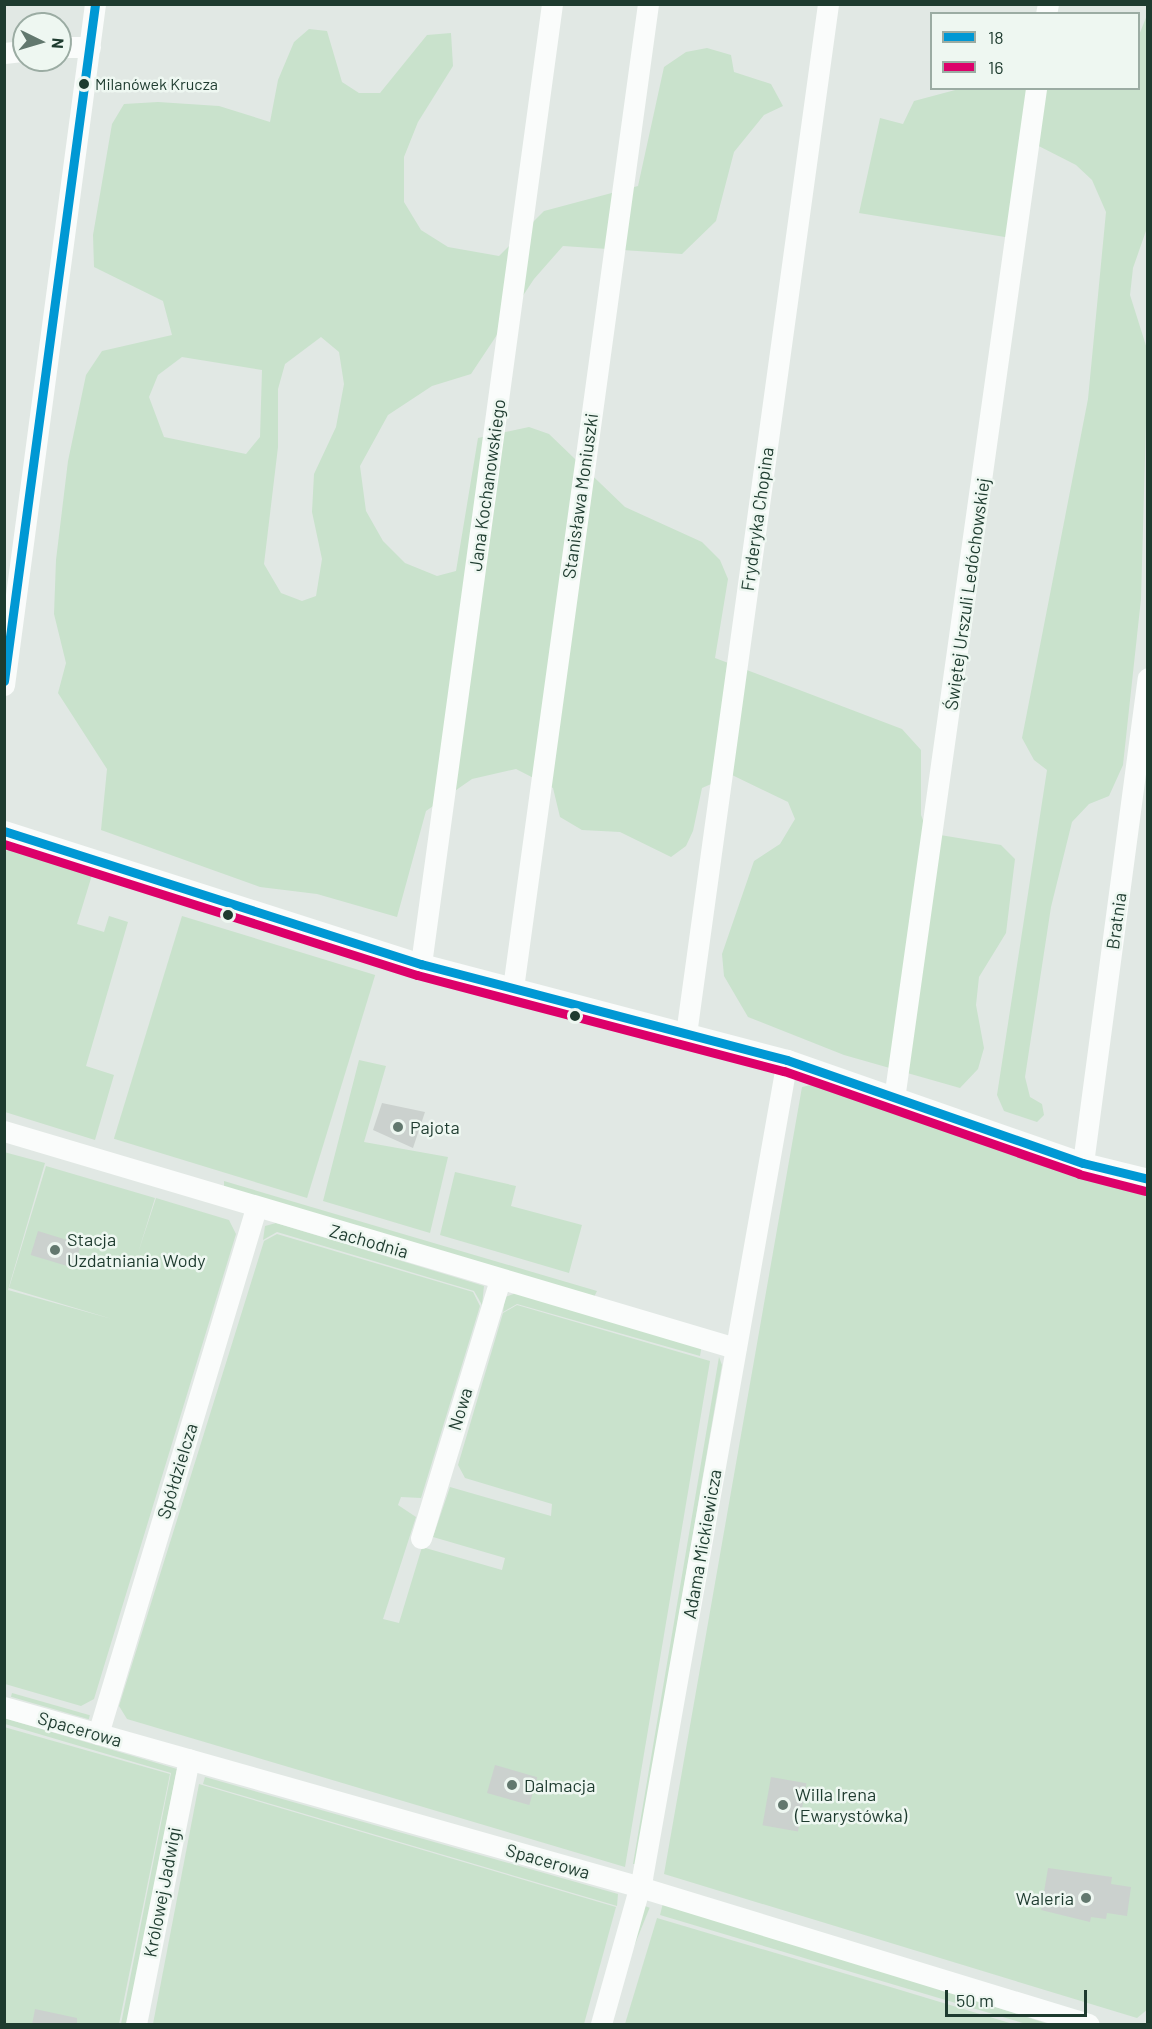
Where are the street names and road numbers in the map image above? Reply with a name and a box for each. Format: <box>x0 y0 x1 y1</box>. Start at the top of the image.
street label: Jana Kochanowskiego <box>464 398 510 572</box>
street label: Stanisława Moniuszki <box>558 412 602 580</box>
street label: Fryderyka Chopina <box>736 446 778 592</box>
street label: Świętej Urszuli Ledóchowskiej <box>940 476 994 712</box>
street label: Bratnia <box>1101 891 1131 951</box>
street label: Zachodnia <box>327 1219 411 1263</box>
street label: Nowa <box>443 1385 477 1433</box>
street label: Spółdzielcza <box>152 1421 202 1521</box>
street label: Adama Mickiewicza <box>678 1468 726 1620</box>
street label: Spacerowa <box>35 1707 125 1751</box>
street label: Królowej Jadwigi <box>139 1825 185 1959</box>
street label: Spacerowa <box>503 1839 593 1883</box>

